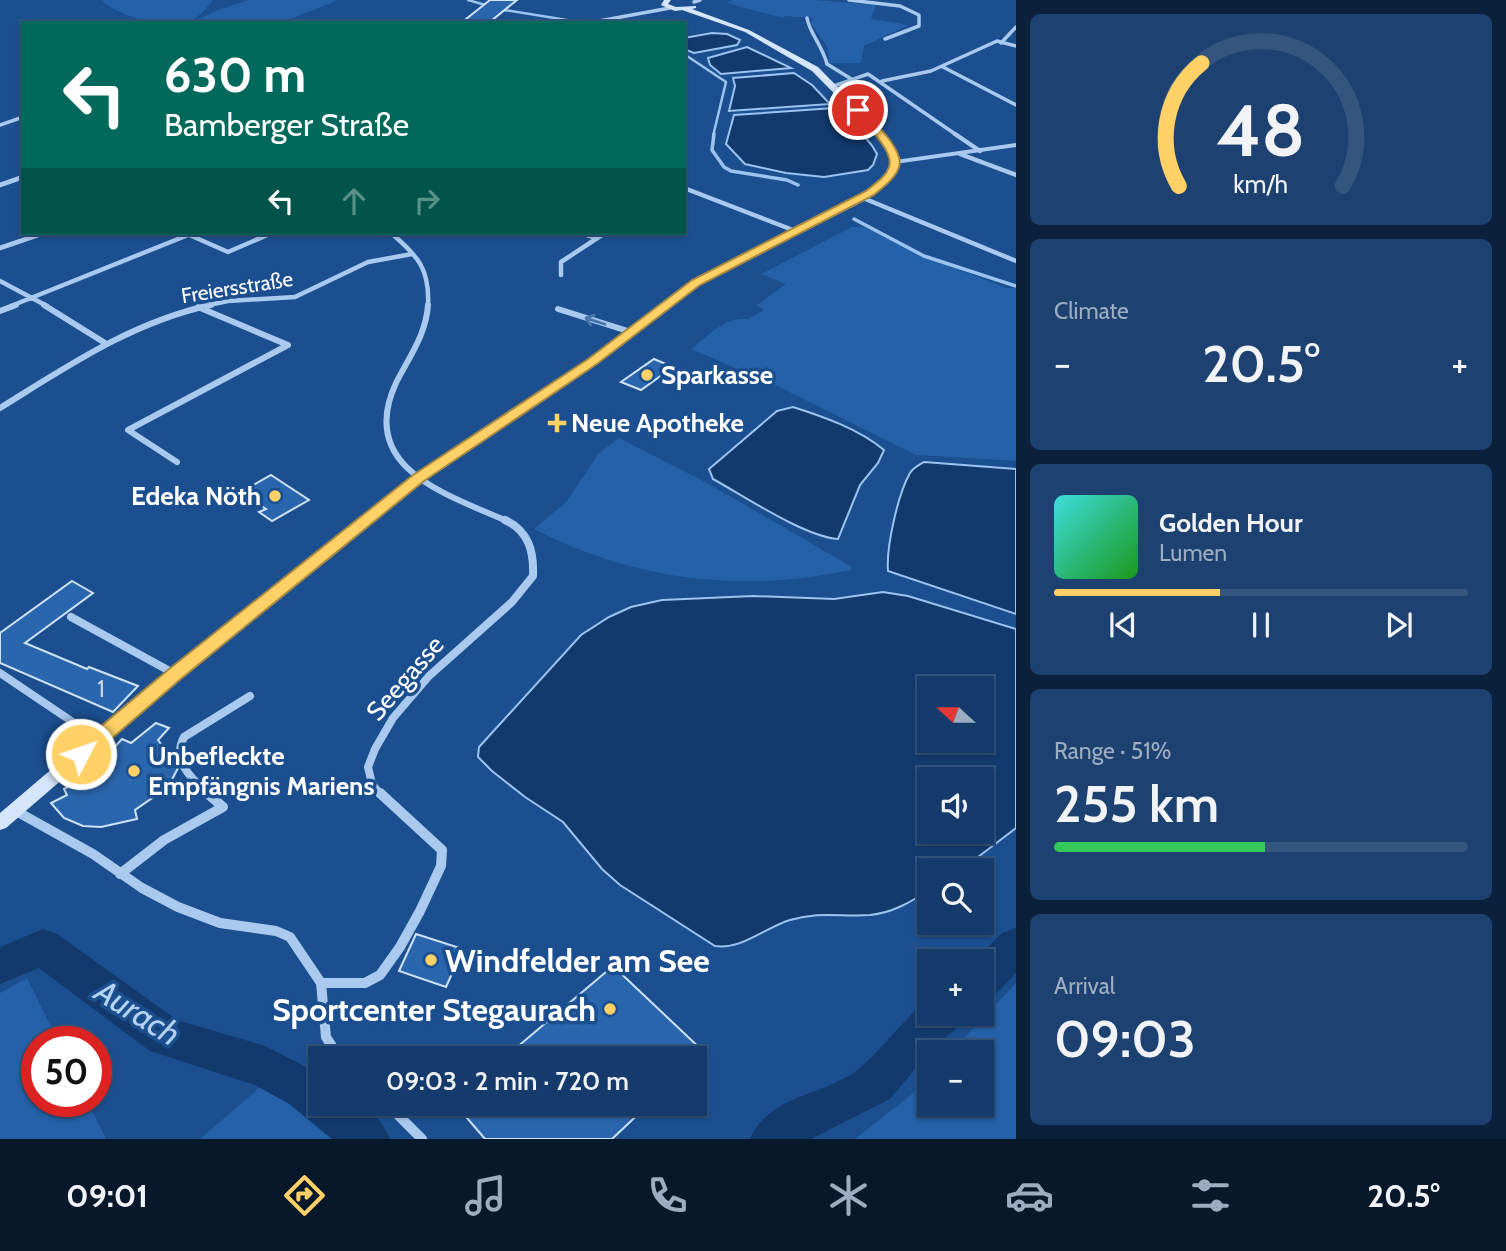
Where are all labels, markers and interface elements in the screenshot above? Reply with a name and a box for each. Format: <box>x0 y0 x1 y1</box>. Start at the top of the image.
text: 630 m <box>164 45 306 104</box>
icon: left <box>49 49 140 140</box>
pin <box>828 80 888 140</box>
text: 48 <box>1216 86 1306 174</box>
icon: arrive <box>839 91 877 129</box>
text: Bamberger Straße <box>164 105 409 144</box>
text: km/h <box>1234 168 1288 198</box>
icon: left <box>262 182 300 220</box>
icon: ahead <box>335 182 373 220</box>
icon: right <box>408 182 446 220</box>
street label: Freiersstraße <box>179 266 295 308</box>
text: Climate <box>1054 297 1129 325</box>
one-way arrow <box>584 313 606 326</box>
text: 20.5° <box>1202 332 1320 395</box>
text: − <box>1054 340 1071 387</box>
text: + <box>1451 340 1468 387</box>
place label: Sparkasse <box>661 359 773 391</box>
marker: Sparkasse <box>639 367 655 383</box>
place label: Neue Apotheke <box>571 407 744 439</box>
marker: Neue Apotheke <box>549 415 565 431</box>
place label: Edeka Nöth <box>131 480 261 512</box>
marker: Edeka Nöth <box>267 488 283 504</box>
text: Golden Hour <box>1159 507 1302 539</box>
text: Lumen <box>1159 539 1227 567</box>
icon: previous <box>1104 606 1142 644</box>
icon: pause <box>1242 606 1280 644</box>
icon: next <box>1380 606 1418 644</box>
street label: Seegasse <box>359 629 451 727</box>
house number: 1 <box>97 675 105 703</box>
north arrow <box>917 676 994 752</box>
map controls <box>917 676 994 1117</box>
position arrow <box>44 717 118 791</box>
text: Range · 51% <box>1054 737 1171 765</box>
place label: Unbefleckte Empfängnis Mariens <box>148 740 374 802</box>
marker: Unbefleckte Empfängnis Mariens <box>126 763 142 779</box>
button: sound <box>917 767 994 844</box>
text: 255 km <box>1054 772 1219 835</box>
button: search <box>917 858 994 935</box>
place label: Windfelder am See <box>445 941 710 980</box>
button: + <box>917 949 994 1026</box>
marker: Windfelder am See <box>423 952 439 968</box>
water label: Aurach <box>86 969 188 1054</box>
text: Arrival <box>1054 972 1115 1000</box>
place label: Sportcenter Stegaurach <box>272 990 596 1029</box>
marker: Sportcenter Stegaurach <box>602 1001 618 1017</box>
text: 09:03 <box>1054 1007 1196 1070</box>
speed limit sign: 50 <box>21 1026 112 1117</box>
button: − <box>917 1040 994 1117</box>
text: 09:03 · 2 min · 720 m <box>386 1065 629 1097</box>
icon: directions <box>280 1171 329 1220</box>
icon: music <box>461 1171 510 1220</box>
icon: phone <box>643 1171 692 1220</box>
icon: climate <box>824 1171 873 1220</box>
icon: car <box>1005 1171 1054 1220</box>
icon: filters <box>1186 1171 1235 1220</box>
text: 09:01 <box>66 1176 148 1215</box>
text: 20.5° <box>1367 1176 1440 1215</box>

